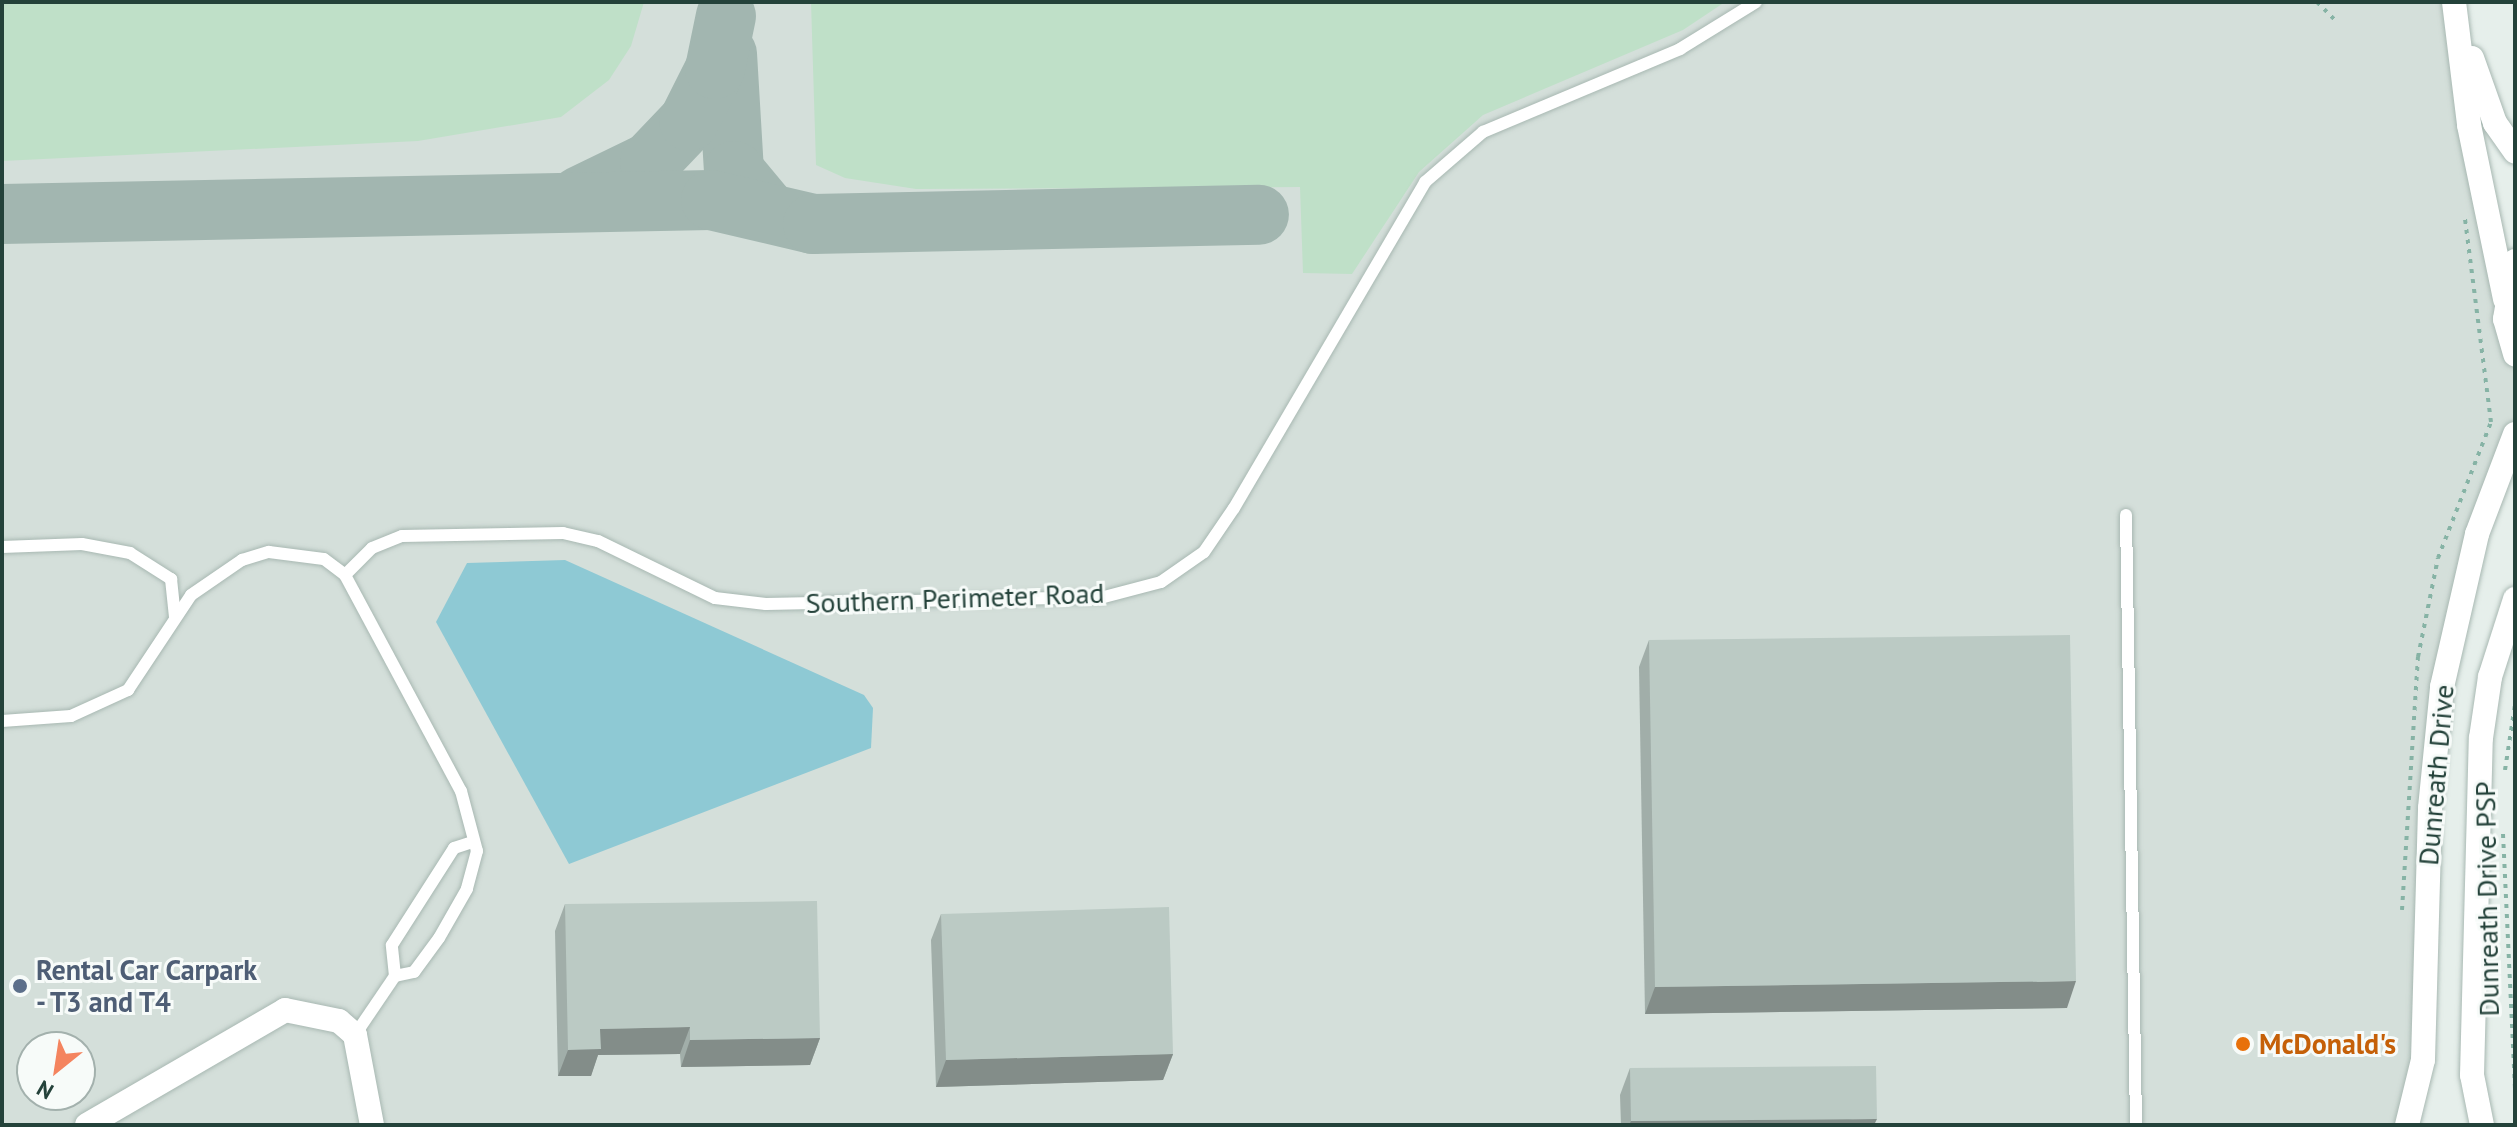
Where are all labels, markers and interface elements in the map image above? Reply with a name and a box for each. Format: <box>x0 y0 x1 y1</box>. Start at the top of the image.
street label: Southern Perimeter Road <box>805 576 1105 620</box>
street label: Dunreath Drive <box>2411 683 2461 867</box>
street label: Dunreath Drive PSP <box>2468 781 2506 1017</box>
place label: Rental Car Carpark - T3 and T4 <box>36 953 258 1019</box>
marker: Rental Car Carpark - T3 and T4 <box>11 977 29 995</box>
place label: McDonald's <box>2259 1027 2396 1061</box>
north arrow <box>16 1031 96 1111</box>
marker: McDonald's <box>2234 1035 2252 1053</box>
text: N <box>32 1074 58 1106</box>

